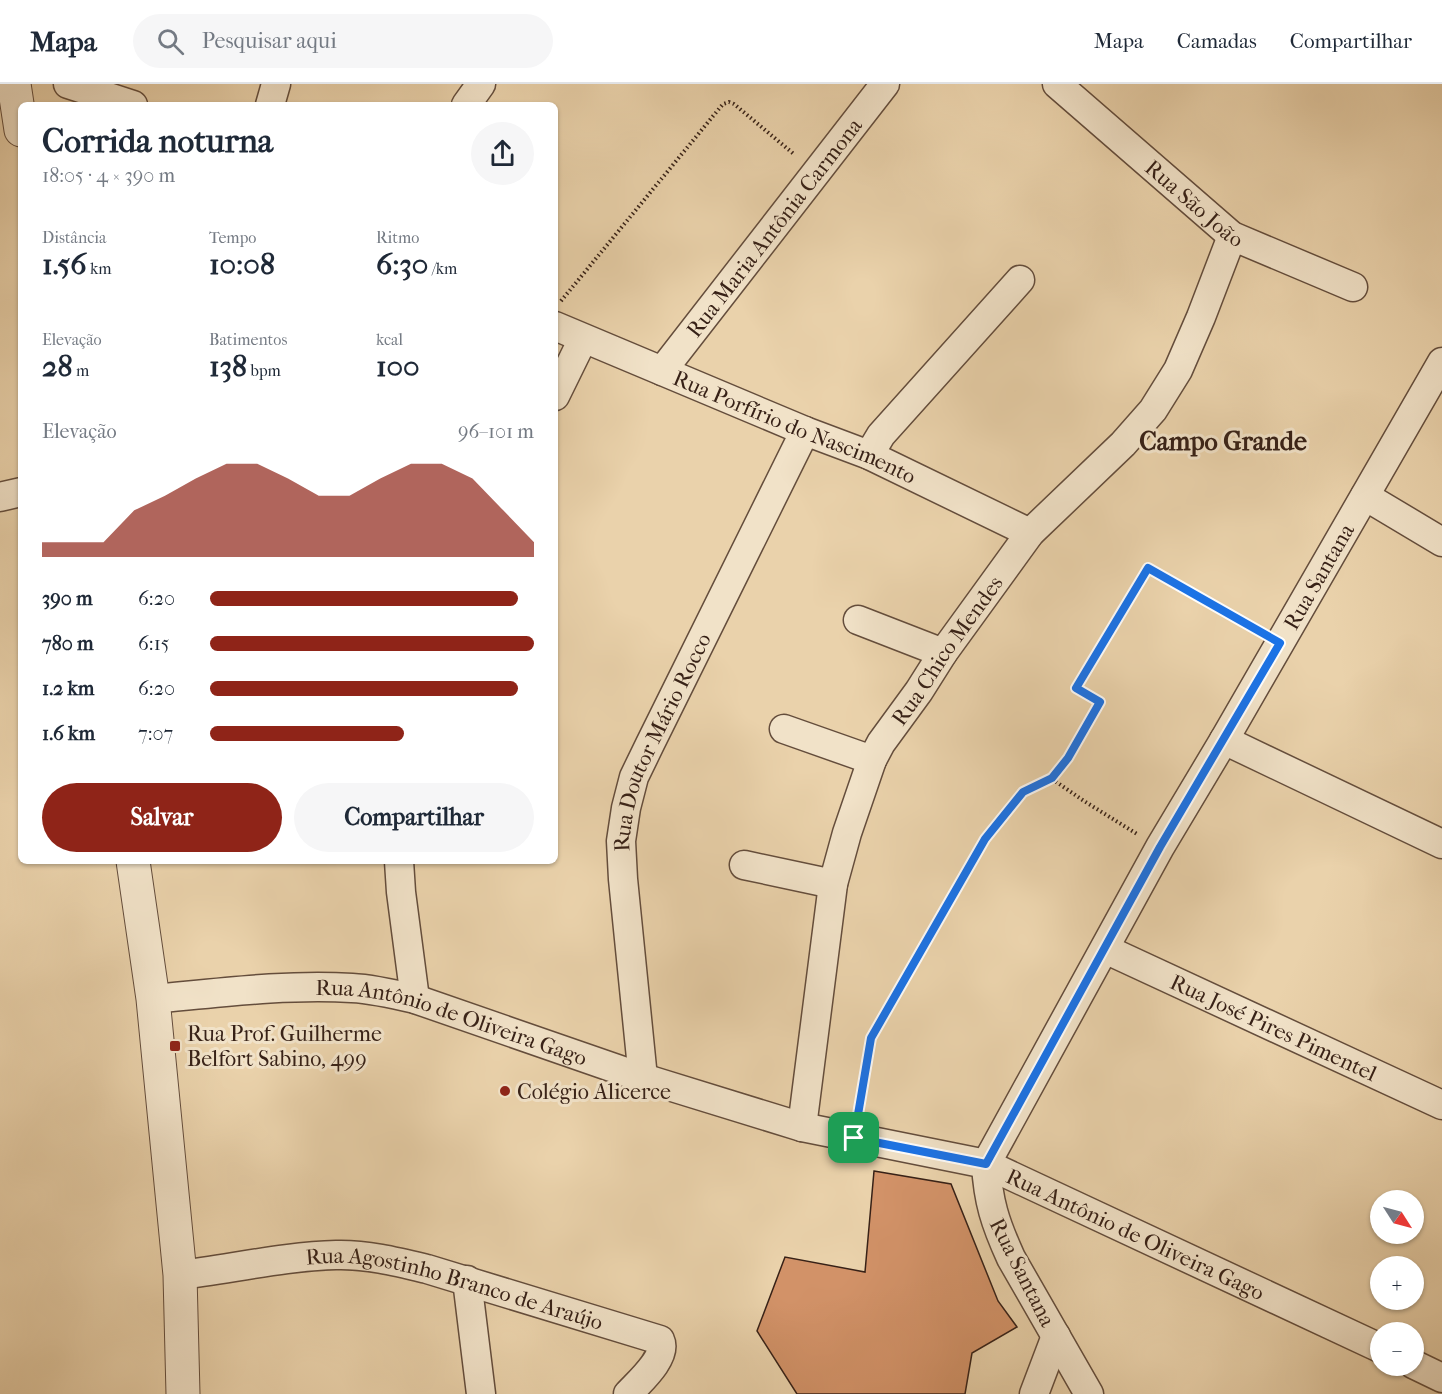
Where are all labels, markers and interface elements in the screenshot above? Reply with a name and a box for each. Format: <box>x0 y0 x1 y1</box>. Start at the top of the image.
search box <box>133 14 553 68</box>
text: Mapa <box>30 25 97 58</box>
icon: search <box>154 25 187 58</box>
text: Pesquisar aqui <box>202 28 337 54</box>
text: Mapa <box>1094 29 1144 53</box>
text: Camadas <box>1177 29 1257 53</box>
text: Compartilhar <box>1290 29 1412 53</box>
street label: Rua Maria Antônia Carmona <box>681 112 868 343</box>
text: Corrida noturna <box>42 122 273 161</box>
button: share <box>471 122 534 185</box>
street label: Rua São João <box>1140 155 1246 253</box>
text: 18:05 · 4 × 390 m <box>42 164 175 187</box>
text: Distância <box>42 228 106 247</box>
text: Tempo <box>209 228 256 247</box>
text: Ritmo <box>376 228 419 247</box>
text: 1.56 <box>42 247 87 282</box>
text: 10:08 <box>209 247 275 282</box>
text: 6:30 <box>376 247 428 282</box>
text: km <box>87 259 111 278</box>
text: /km <box>428 259 457 278</box>
text: Elevação <box>42 330 102 349</box>
text: Batimentos <box>209 330 287 349</box>
text: kcal <box>376 330 403 349</box>
text: 28 <box>42 349 73 384</box>
text: 138 <box>209 349 247 384</box>
text: 100 <box>376 349 420 384</box>
text: m <box>73 361 89 380</box>
text: bpm <box>247 361 281 380</box>
street label: Rua Porfírio do Nascimento <box>669 365 920 490</box>
text: Elevação <box>42 420 117 443</box>
text: 96–101 m <box>458 420 534 443</box>
district label: Campo Grande <box>1139 426 1307 457</box>
street label: Rua Santana <box>1278 518 1360 634</box>
street label: Rua Chico Mendes <box>886 571 1009 731</box>
text: 390 m <box>42 587 93 610</box>
text: 6:20 <box>138 587 175 610</box>
street label: Rua Doutor Mário Rocco <box>609 629 717 852</box>
text: 780 m <box>42 632 94 655</box>
text: 6:15 <box>138 632 169 655</box>
text: 1.2 km <box>42 677 95 700</box>
text: 6:20 <box>138 677 175 700</box>
text: 1.6 km <box>42 722 95 745</box>
text: 7:07 <box>138 722 173 745</box>
button: Salvar <box>42 783 282 852</box>
button: Compartilhar <box>294 783 534 852</box>
street label: Rua José Pires Pimentel <box>1166 969 1381 1087</box>
street label: Rua Antônio de Oliveira Gago <box>315 975 590 1072</box>
place label: Rua Prof. Guilherme Belfort Sabino, 499 <box>187 1021 382 1072</box>
marker: Rua Prof. Guilherme Belfort Sabino, 499 <box>168 1039 182 1053</box>
place label: Colégio Alicerce <box>517 1079 671 1105</box>
marker: Colégio Alicerce <box>498 1084 512 1098</box>
pin <box>828 1112 879 1163</box>
icon: arrive <box>837 1121 870 1154</box>
street label: Rua Antônio de Oliveira Gago <box>1002 1163 1268 1306</box>
north arrow <box>1370 1190 1424 1244</box>
map controls <box>1370 1190 1424 1376</box>
street label: Rua Santana <box>984 1214 1061 1332</box>
street label: Rua Agostinho Branco de Araújo <box>305 1243 606 1336</box>
button: + <box>1370 1256 1424 1310</box>
button: − <box>1370 1322 1424 1376</box>

